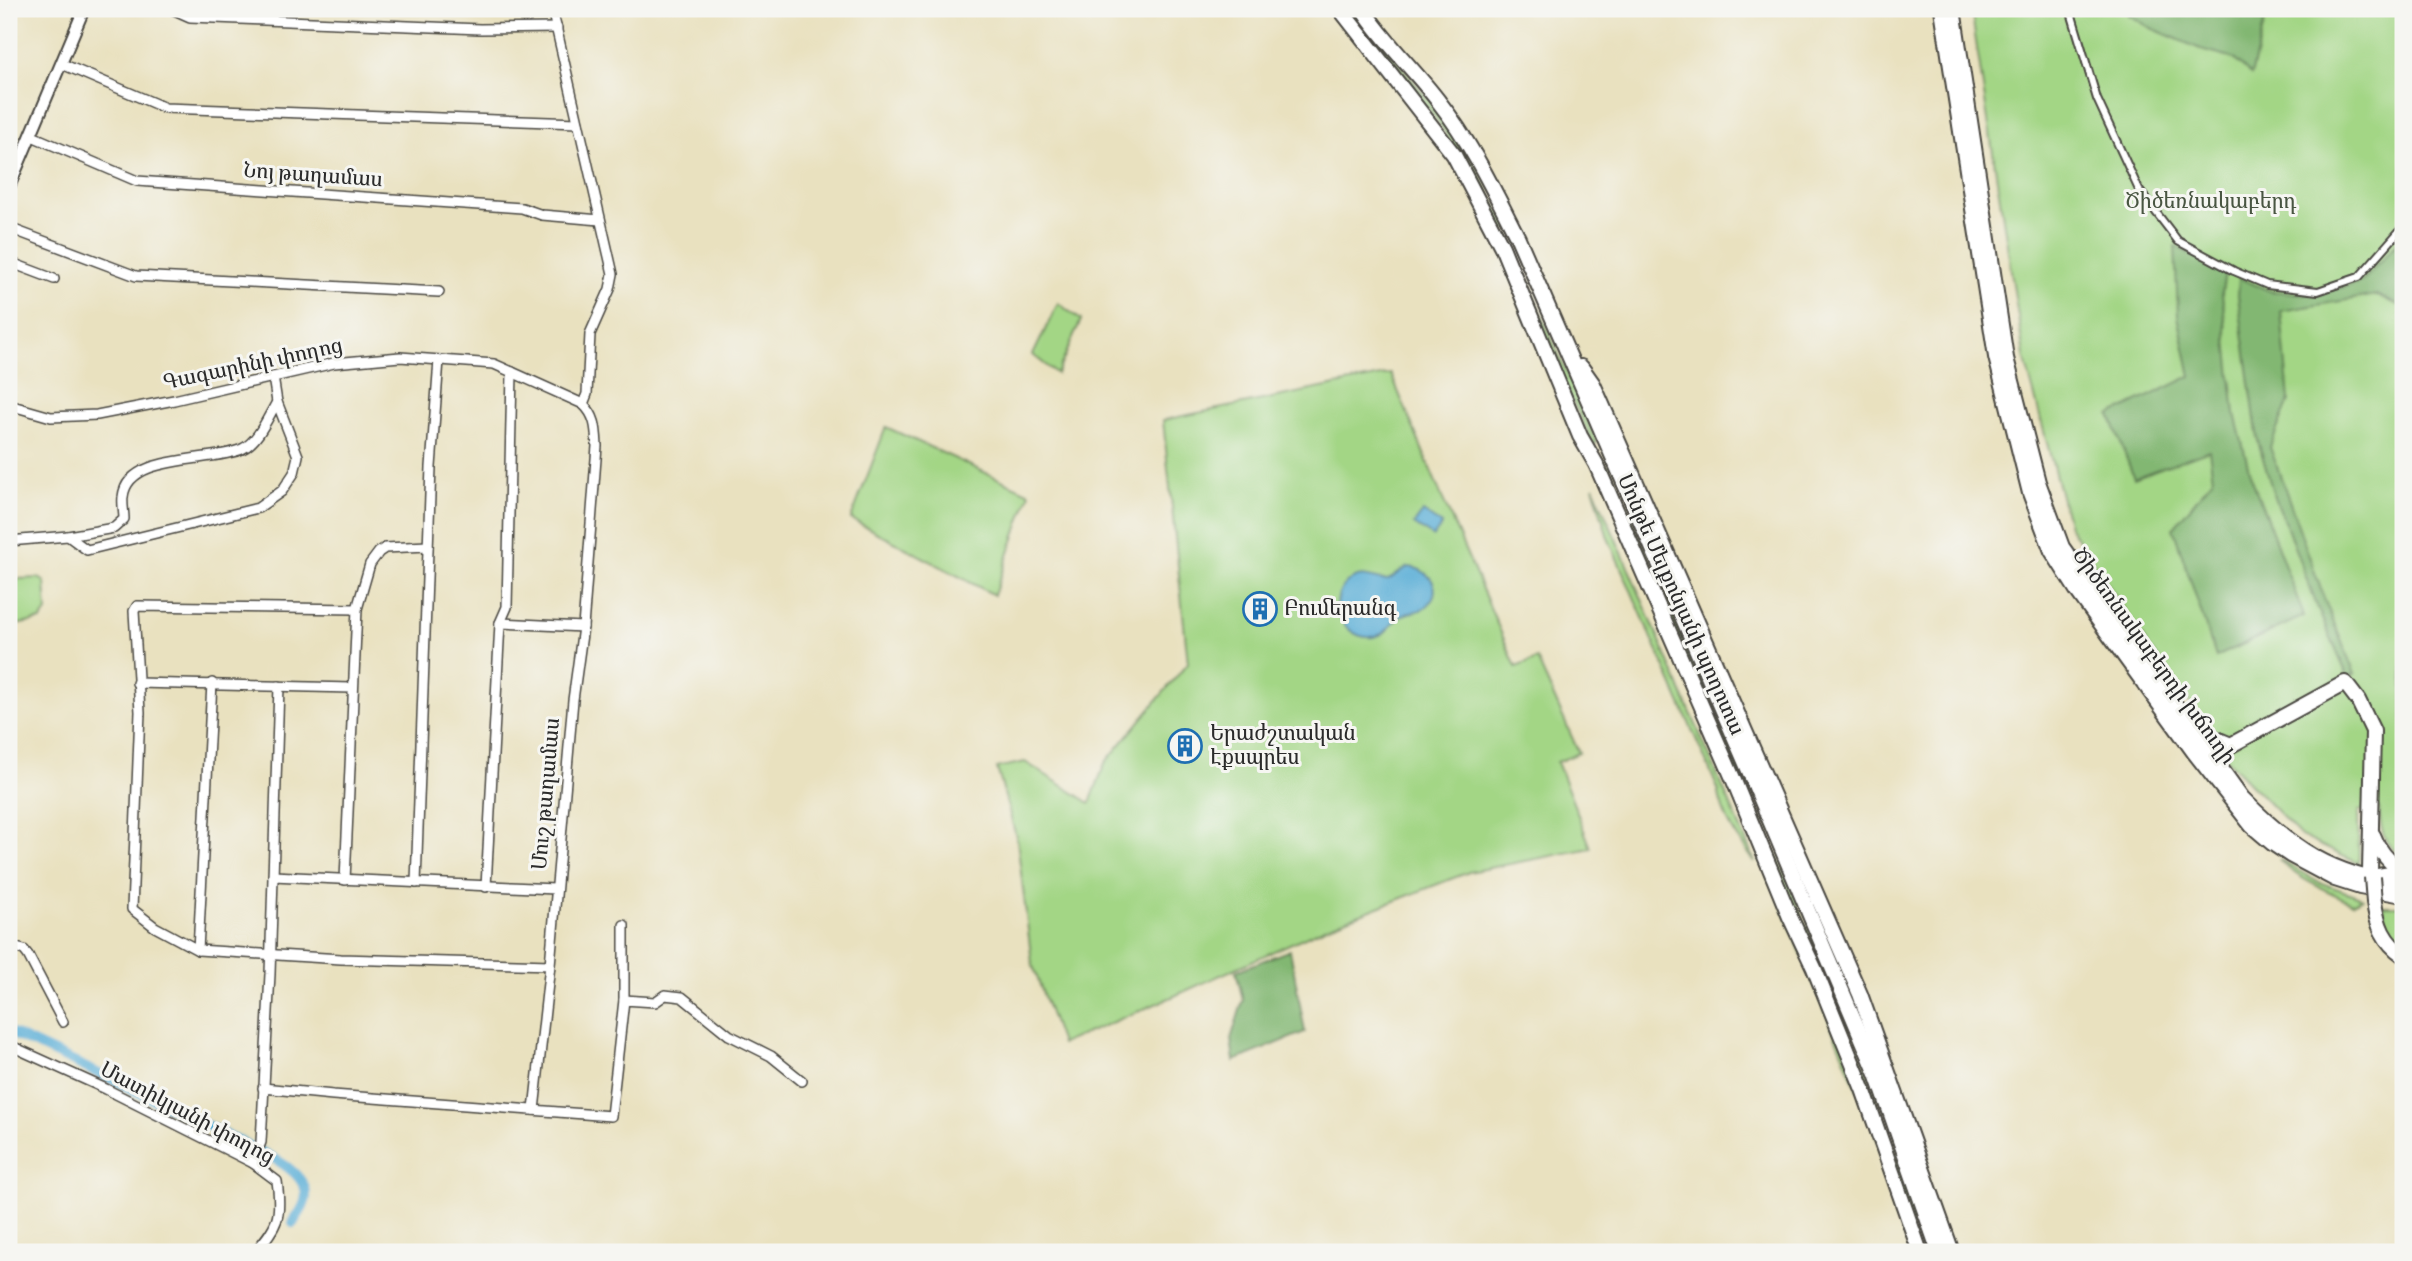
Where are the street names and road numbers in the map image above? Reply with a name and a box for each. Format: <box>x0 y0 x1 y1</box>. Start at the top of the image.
street label: Նոյ թաղամաս <box>242 157 384 195</box>
street label: Գագարինի փողոց <box>161 332 345 398</box>
street label: Մոնթե Մելքոնյանի պողոտա <box>1609 470 1751 740</box>
street label: Ծիծեռնակաբերդի խճուղի <box>2065 543 2241 771</box>
street label: Մուշ թաղամաս <box>526 716 568 871</box>
street label: Մատիկյանի փողոց <box>95 1056 279 1172</box>

